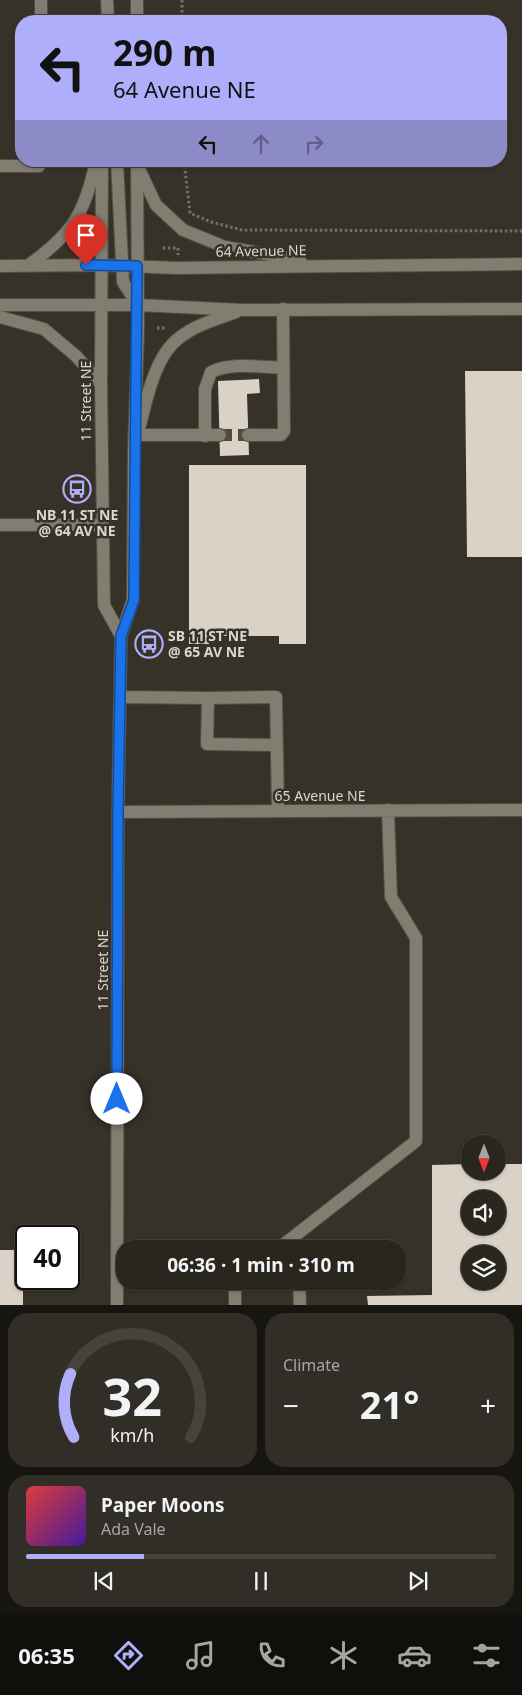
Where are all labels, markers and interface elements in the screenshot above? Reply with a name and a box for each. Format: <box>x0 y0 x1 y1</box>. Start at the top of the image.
text: 290 m <box>113 29 216 76</box>
icon: left <box>30 35 95 100</box>
text: 64 Avenue NE <box>113 74 256 104</box>
icon: left <box>194 130 222 158</box>
icon: ahead <box>247 130 275 158</box>
icon: right <box>300 130 328 158</box>
pin <box>65 214 107 265</box>
icon: arrive <box>72 221 100 249</box>
street label: 64 Avenue NE <box>215 240 307 261</box>
street label: 11 Street NE <box>76 361 95 441</box>
bus stop icon: NB 11 ST NE @ 64 AV NE <box>62 474 92 504</box>
place label: NB 11 ST NE @ 64 AV NE <box>36 505 118 540</box>
place label: SB 11 ST NE @ 65 AV NE <box>168 626 247 661</box>
bus stop icon: SB 11 ST NE @ 65 AV NE <box>134 629 164 659</box>
street label: 65 Avenue NE <box>275 786 365 805</box>
street label: 11 Street NE <box>93 930 112 1010</box>
position arrow <box>90 1072 142 1124</box>
north arrow <box>461 1135 506 1180</box>
map controls <box>461 1135 506 1290</box>
button: sound <box>461 1190 506 1235</box>
speed limit sign: 40 <box>15 1225 80 1290</box>
button: layers <box>461 1245 506 1290</box>
text: 06:36 · 1 min · 310 m <box>167 1252 355 1278</box>
text: Climate <box>283 1354 340 1376</box>
text: 32 <box>103 1360 162 1431</box>
text: 21° <box>360 1378 419 1430</box>
text: − <box>283 1386 299 1424</box>
text: + <box>480 1386 496 1424</box>
text: km/h <box>111 1423 154 1447</box>
text: Paper Moons <box>101 1492 225 1518</box>
text: Ada Vale <box>101 1518 166 1540</box>
icon: previous <box>90 1567 118 1595</box>
icon: pause <box>247 1567 275 1595</box>
icon: next <box>404 1567 432 1595</box>
icon: directions <box>111 1638 146 1673</box>
icon: music <box>183 1638 218 1673</box>
icon: phone <box>254 1638 289 1673</box>
icon: climate <box>326 1638 361 1673</box>
icon: car <box>397 1638 432 1673</box>
icon: filters <box>469 1638 504 1673</box>
text: 06:35 <box>18 1640 75 1670</box>

